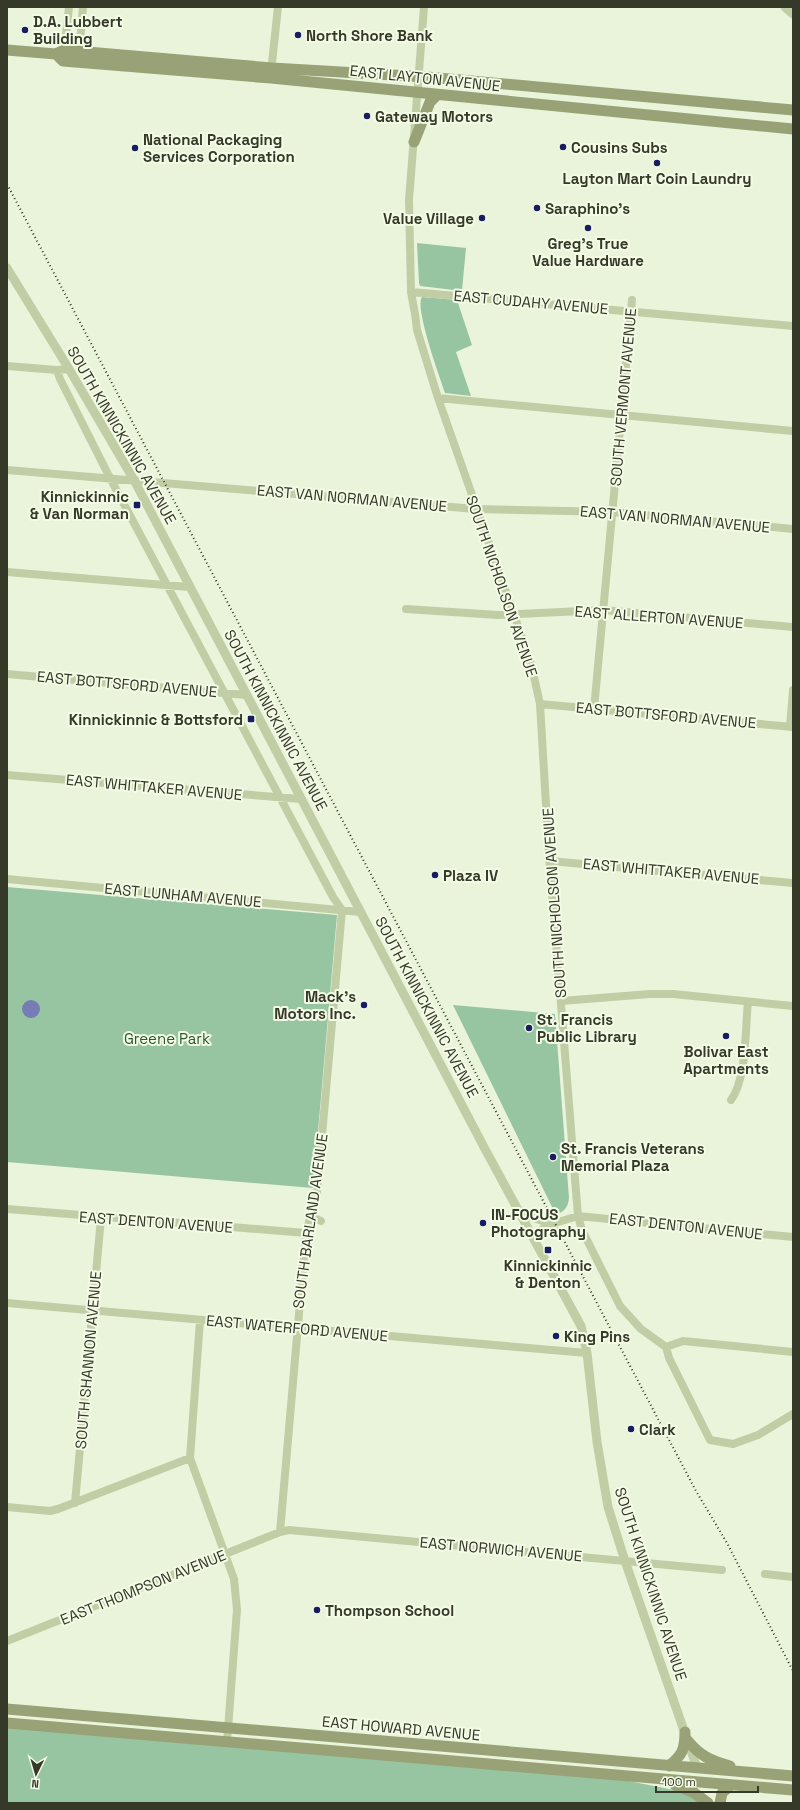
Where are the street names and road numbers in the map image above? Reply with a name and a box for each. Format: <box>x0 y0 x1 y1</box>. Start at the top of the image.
street label: EAST LAYTON AVENUE <box>349 61 501 95</box>
street label: EAST CUDAHY AVENUE <box>453 286 609 318</box>
street label: SOUTH VERMONT AVENUE <box>606 307 640 487</box>
street label: SOUTH KINNICKINNIC AVENUE <box>63 343 181 527</box>
street label: EAST VAN NORMAN AVENUE <box>256 480 448 516</box>
street label: SOUTH NICHOLSON AVENUE <box>462 493 542 679</box>
street label: EAST VAN NORMAN AVENUE <box>579 501 771 537</box>
street label: EAST ALLERTON AVENUE <box>574 602 744 632</box>
street label: SOUTH KINNICKINNIC AVENUE <box>220 626 332 814</box>
street label: EAST BOTTSFORD AVENUE <box>36 667 218 701</box>
street label: EAST BOTTSFORD AVENUE <box>575 698 757 732</box>
street label: EAST WHITTAKER AVENUE <box>65 770 243 804</box>
street label: SOUTH NICHOLSON AVENUE <box>538 807 570 999</box>
street label: EAST WHITTAKER AVENUE <box>582 854 760 888</box>
street label: EAST LUNHAM AVENUE <box>104 879 262 911</box>
street label: SOUTH KINNICKINNIC AVENUE <box>371 913 483 1101</box>
street label: SOUTH BARLAND AVENUE <box>288 1132 332 1310</box>
street label: EAST DENTON AVENUE <box>79 1207 233 1237</box>
street label: EAST DENTON AVENUE <box>608 1209 764 1243</box>
street label: SOUTH SHANNON AVENUE <box>71 1270 105 1450</box>
street label: EAST WATERFORD AVENUE <box>205 1311 389 1345</box>
street label: SOUTH KINNICKINNIC AVENUE <box>611 1485 691 1683</box>
street label: EAST NORWICH AVENUE <box>419 1532 583 1566</box>
street label: EAST THOMPSON AVENUE <box>57 1545 229 1629</box>
street label: EAST HOWARD AVENUE <box>321 1712 481 1744</box>

